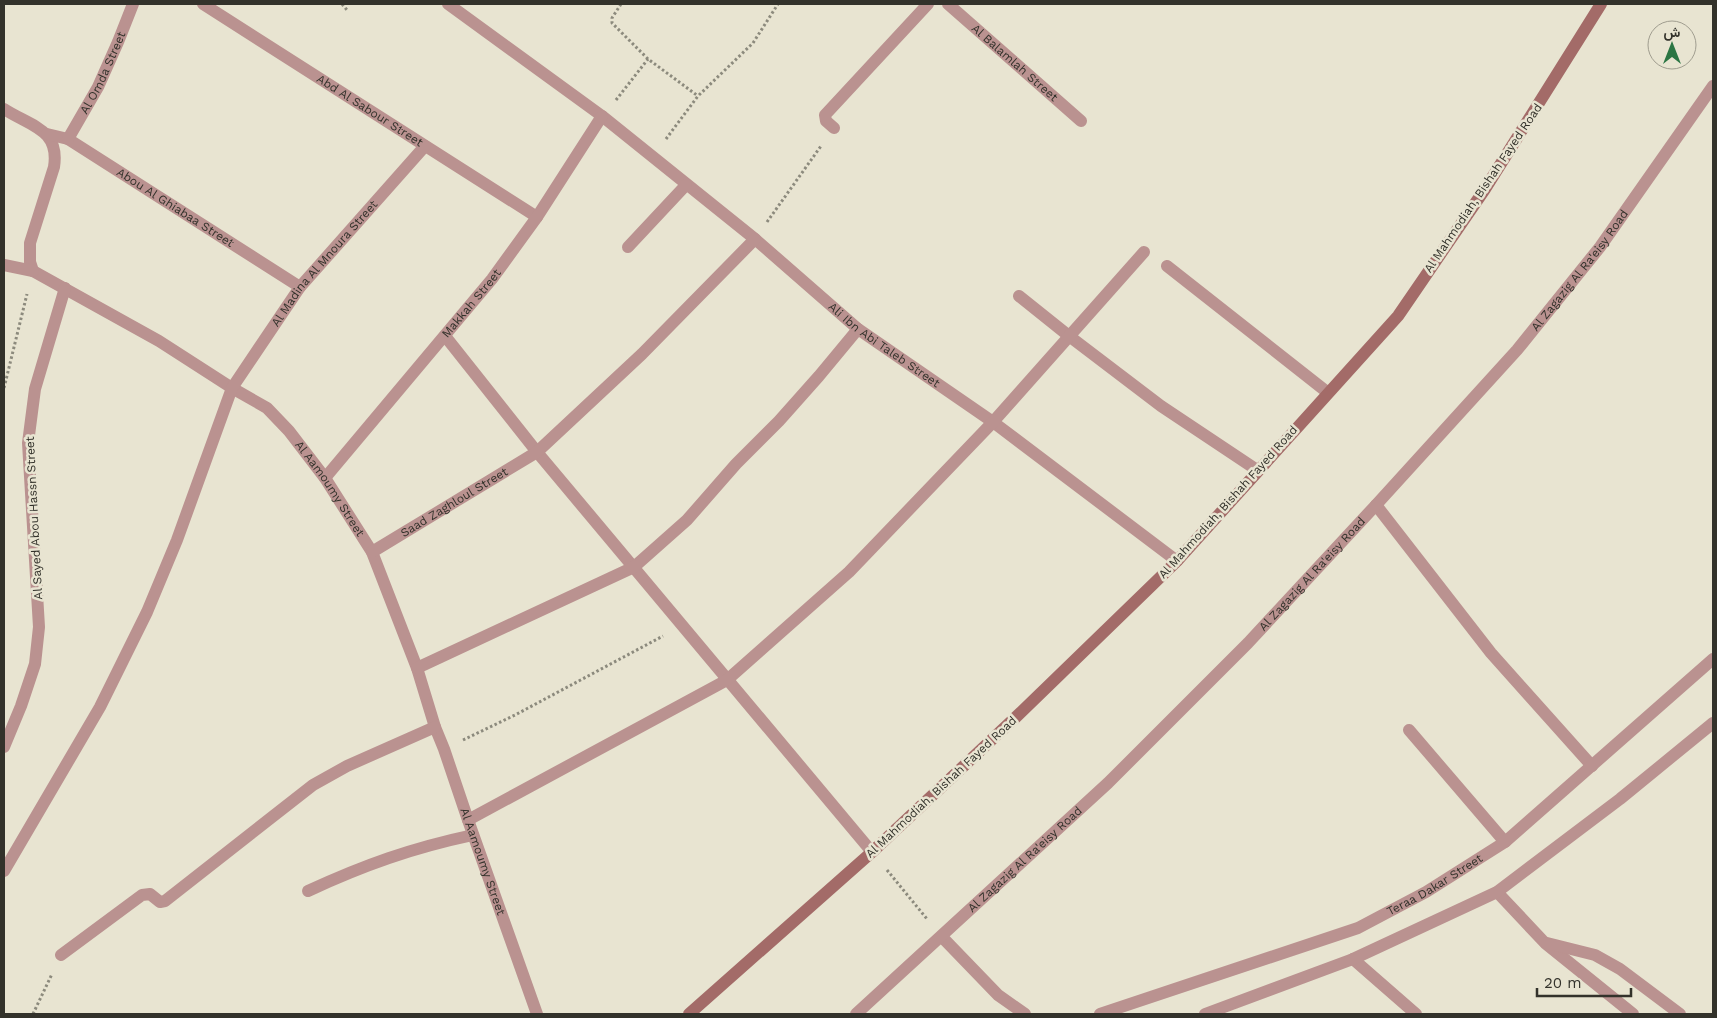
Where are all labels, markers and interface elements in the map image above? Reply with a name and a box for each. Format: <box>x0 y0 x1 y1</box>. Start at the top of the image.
north arrow <box>1647 20 1697 70</box>
street label: Al Balamlah Street <box>969 21 1061 104</box>
text: ش <box>1664 24 1681 41</box>
street label: Al Omda Street <box>77 29 128 116</box>
street label: Abd Al Sabour Street <box>314 71 426 150</box>
street label: Al Mahmodiah, Bishah Fayed Road <box>1421 101 1545 275</box>
street label: Abou Al Ghiabaa Street <box>114 165 237 250</box>
street label: Al Madina Al Mnoura Street <box>268 197 380 329</box>
street label: Al Zagazig Al Ra'eisy Road <box>1528 207 1631 334</box>
street label: Makkah Street <box>439 266 504 340</box>
street label: Ali Ibn Abi Taleb Street <box>826 299 943 390</box>
street label: Al Mahmodiah, Bishah Fayed Road <box>1156 423 1300 581</box>
street label: Al Sayed Abou Hassn Street <box>23 436 45 600</box>
street label: Al Aamoumy Street <box>292 438 367 539</box>
street label: Saad Zaghloul Street <box>398 464 510 540</box>
street label: Al Zagazig Al Ra'eisy Road <box>1256 514 1368 634</box>
street label: Al Mahmodiah, Bishah Fayed Road <box>863 713 1019 861</box>
street label: Al Zagazig Al Ra'eisy Road <box>965 803 1085 915</box>
street label: Al Aamoumy Street <box>457 806 508 917</box>
street label: Teraa Dakar Street <box>1384 851 1485 918</box>
scale bar <box>1537 966 1631 998</box>
text: 20 m <box>1544 974 1582 992</box>

